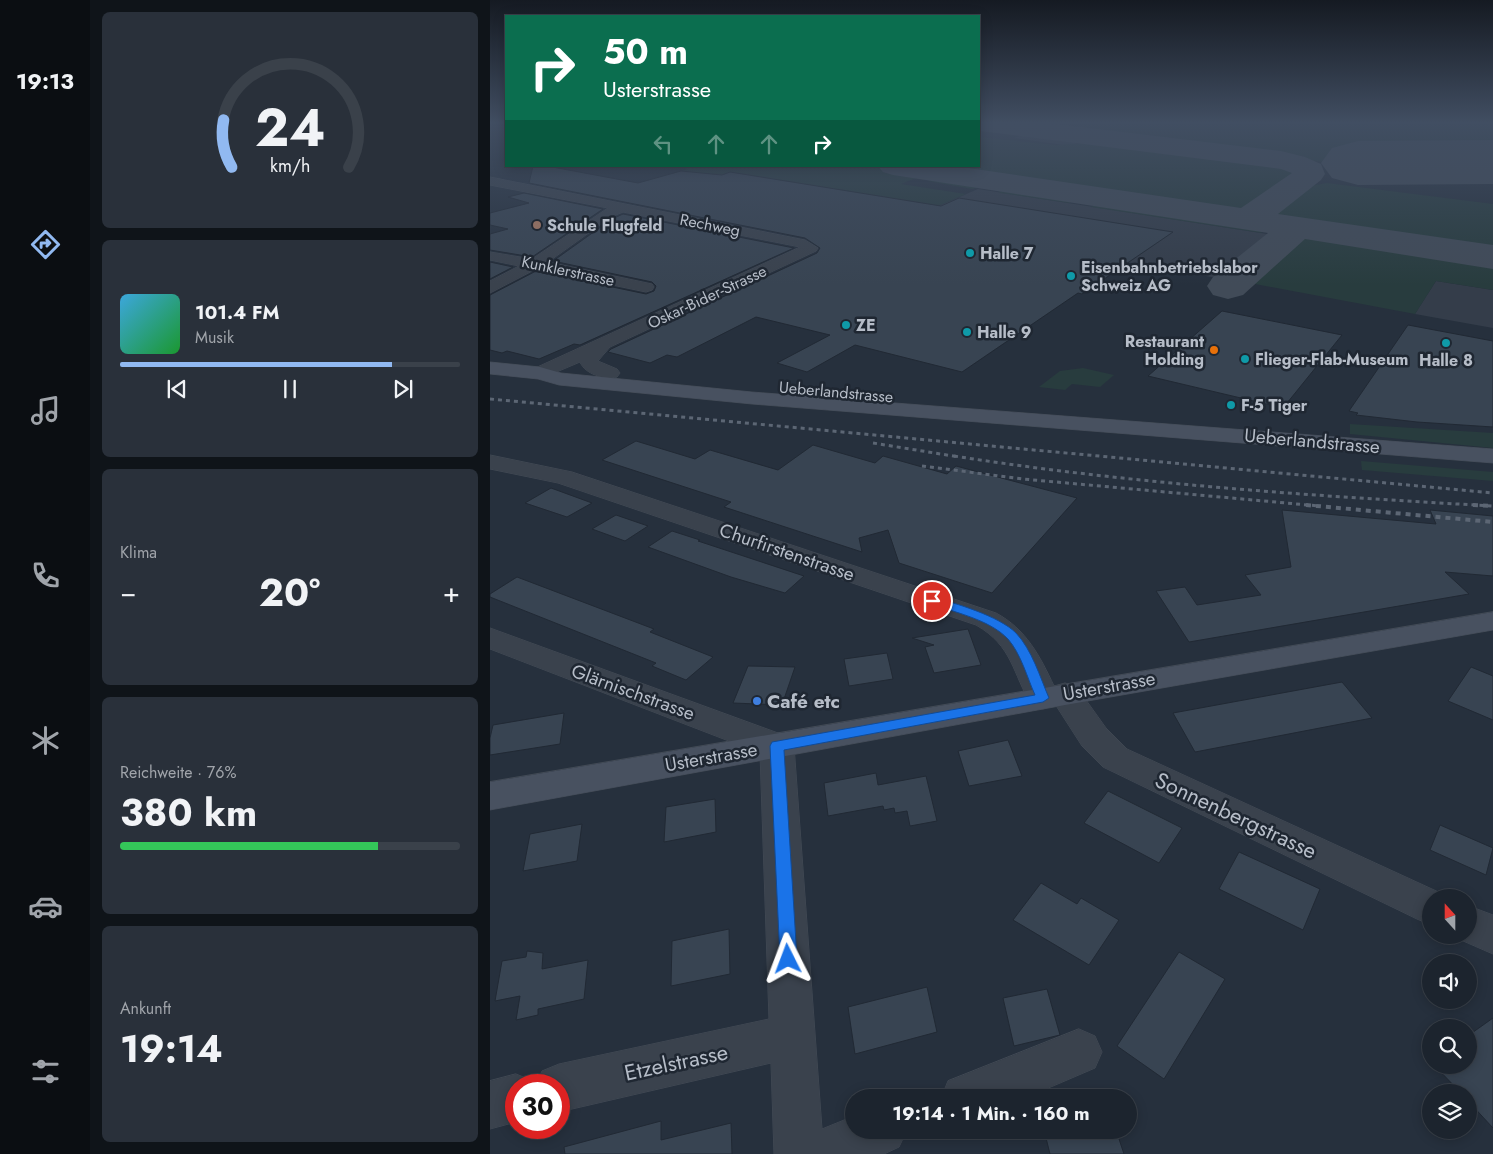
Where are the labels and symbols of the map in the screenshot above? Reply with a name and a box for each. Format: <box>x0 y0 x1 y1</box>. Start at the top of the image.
street label: Rechweg <box>678 208 742 242</box>
place label: Schule Flugfeld <box>547 214 663 237</box>
marker: Schule Flugfeld <box>531 219 543 231</box>
place label: Halle 7 <box>980 242 1034 265</box>
marker: Halle 7 <box>964 247 976 259</box>
street label: Kunklerstrasse <box>519 250 617 292</box>
place label: Eisenbahnbetriebslabor Schweiz AG <box>1081 256 1258 297</box>
street label: Oskar-Bider-Strasse <box>644 259 770 335</box>
marker: Eisenbahnbetriebslabor Schweiz AG <box>1065 270 1077 282</box>
place label: ZE <box>856 314 876 337</box>
marker: ZE <box>840 319 852 331</box>
place label: Halle 9 <box>977 321 1032 344</box>
marker: Halle 9 <box>961 326 973 338</box>
place label: Restaurant Holding <box>1125 330 1205 371</box>
marker: Halle 8 <box>1440 337 1452 349</box>
marker: Restaurant Holding <box>1208 344 1220 356</box>
place label: Flieger-Flab-Museum <box>1255 348 1408 371</box>
place label: Halle 8 <box>1419 349 1473 372</box>
marker: Flieger-Flab-Museum <box>1239 353 1251 365</box>
street label: Ueberlandstrasse <box>778 376 894 408</box>
place label: F-5 Tiger <box>1241 394 1308 417</box>
marker: F-5 Tiger <box>1225 399 1237 411</box>
street label: Ueberlandstrasse <box>1243 422 1381 460</box>
street label: Churfirstenstrasse <box>716 516 858 588</box>
pin <box>911 580 953 622</box>
street label: Glärnischstrasse <box>568 657 699 727</box>
street label: Usterstrasse <box>1061 665 1158 707</box>
place label: Café etc <box>767 688 840 715</box>
marker: Café etc <box>751 695 763 707</box>
street label: Usterstrasse <box>663 736 760 778</box>
street label: Sonnenbergstrasse <box>1150 764 1322 866</box>
north arrow <box>1422 889 1478 944</box>
position arrow <box>761 932 813 984</box>
street label: Etzelstrasse <box>621 1035 731 1089</box>
speed limit sign: 30 <box>505 1074 570 1139</box>

